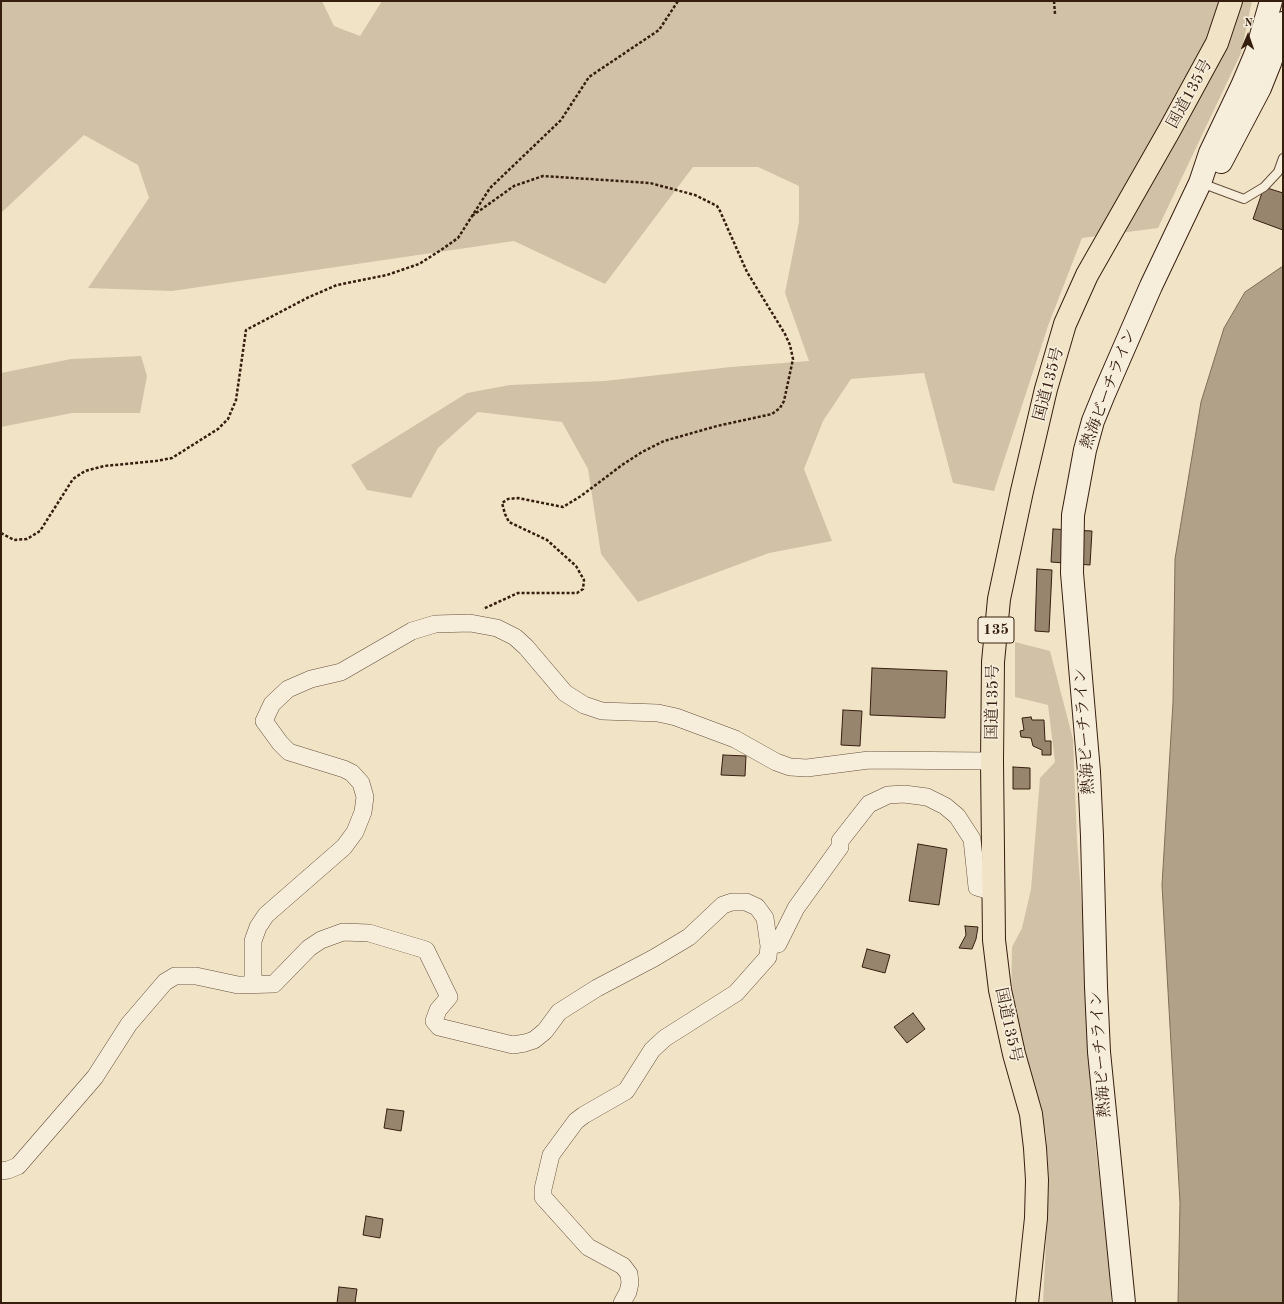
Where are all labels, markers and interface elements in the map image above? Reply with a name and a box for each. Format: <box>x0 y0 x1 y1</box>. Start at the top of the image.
north arrow <box>1228 16 1268 56</box>
text: N <box>1244 18 1253 29</box>
street label: 国道135号 <box>1163 56 1217 132</box>
street label: 熱海ビーチライン <box>1077 326 1141 452</box>
street label: 国道135号 <box>1030 345 1068 423</box>
road number: 135 <box>978 617 1014 643</box>
street label: 国道135号 <box>983 664 1003 740</box>
street label: 熱海ビーチライン <box>1071 667 1099 795</box>
street label: 国道135号 <box>991 986 1025 1064</box>
street label: 熱海ビーチライン <box>1087 990 1115 1118</box>

